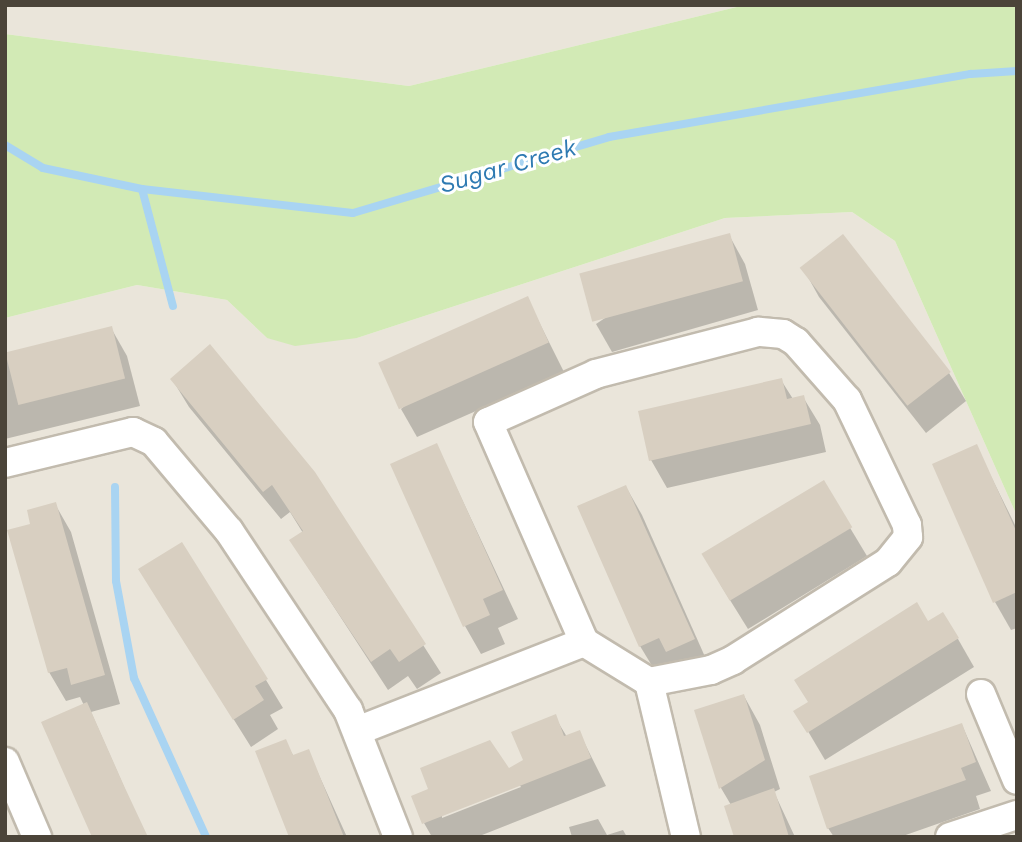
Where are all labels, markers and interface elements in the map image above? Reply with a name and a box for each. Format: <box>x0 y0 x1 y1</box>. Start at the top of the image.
water label: Sugar Creek <box>436 134 580 200</box>

